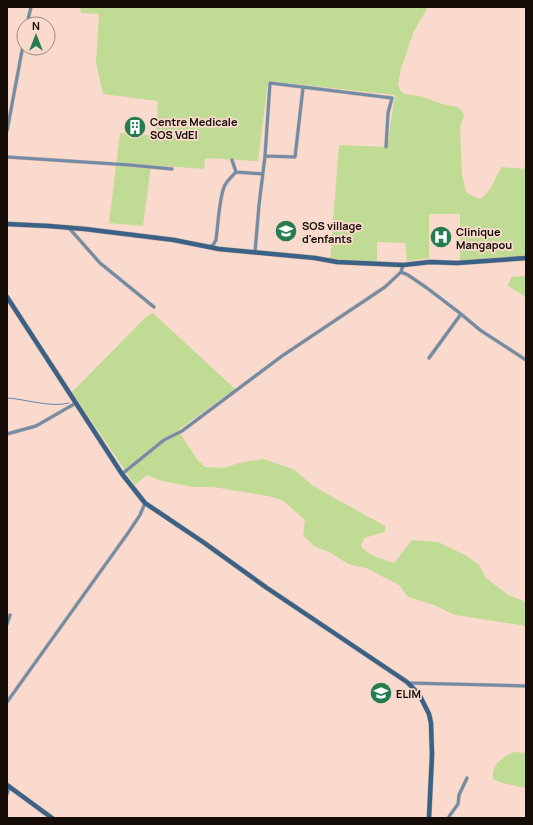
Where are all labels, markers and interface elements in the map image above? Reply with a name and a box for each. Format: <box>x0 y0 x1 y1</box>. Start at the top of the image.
north arrow <box>16 16 56 56</box>
text: N <box>32 18 40 33</box>
building icon: Centre Medicale SOS VdE| <box>122 114 148 140</box>
place label: Centre Medicale SOS VdE| <box>150 114 238 142</box>
school or university icon: SOS village d'enfants <box>273 218 299 244</box>
place label: SOS village d'enfants <box>302 218 362 246</box>
hospital icon: Clinique Mangapou <box>428 224 454 250</box>
place label: Clinique Mangapou <box>456 224 512 252</box>
school or university icon: ELIM <box>368 680 394 706</box>
place label: ELIM <box>396 686 421 701</box>

